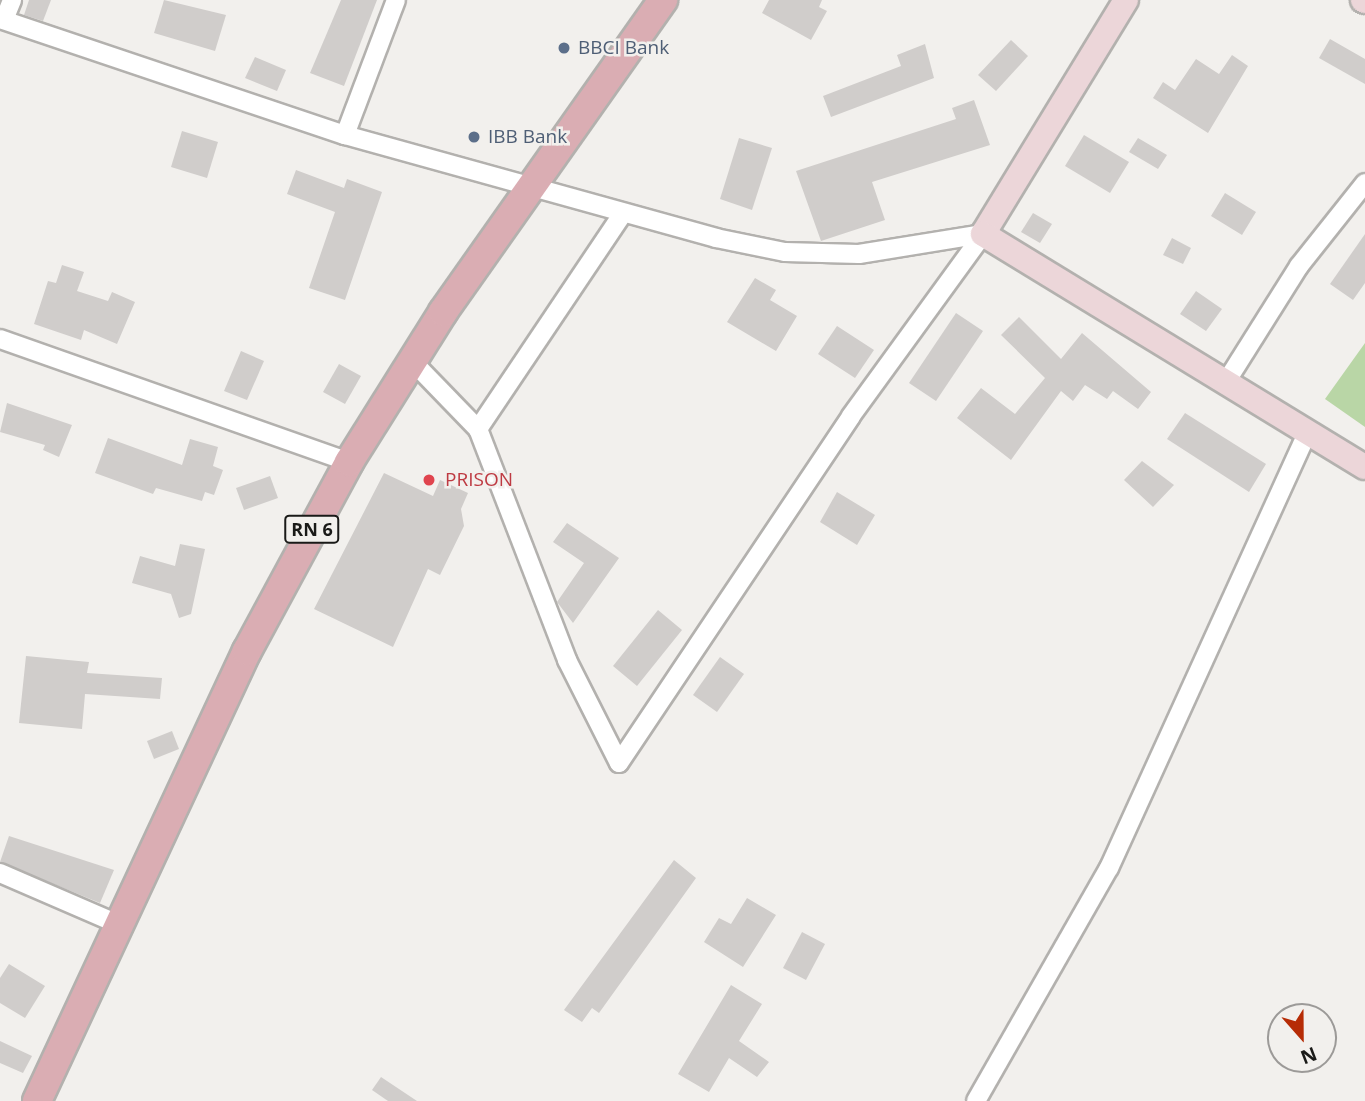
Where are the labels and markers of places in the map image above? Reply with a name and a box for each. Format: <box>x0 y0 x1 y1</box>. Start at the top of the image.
place label: BBCI Bank <box>578 37 669 59</box>
marker: BBCI Bank <box>556 40 572 56</box>
place label: IBB Bank <box>488 126 567 148</box>
marker: IBB Bank <box>466 129 482 145</box>
place label: PRISON <box>445 469 513 491</box>
marker: PRISON <box>419 470 439 490</box>

